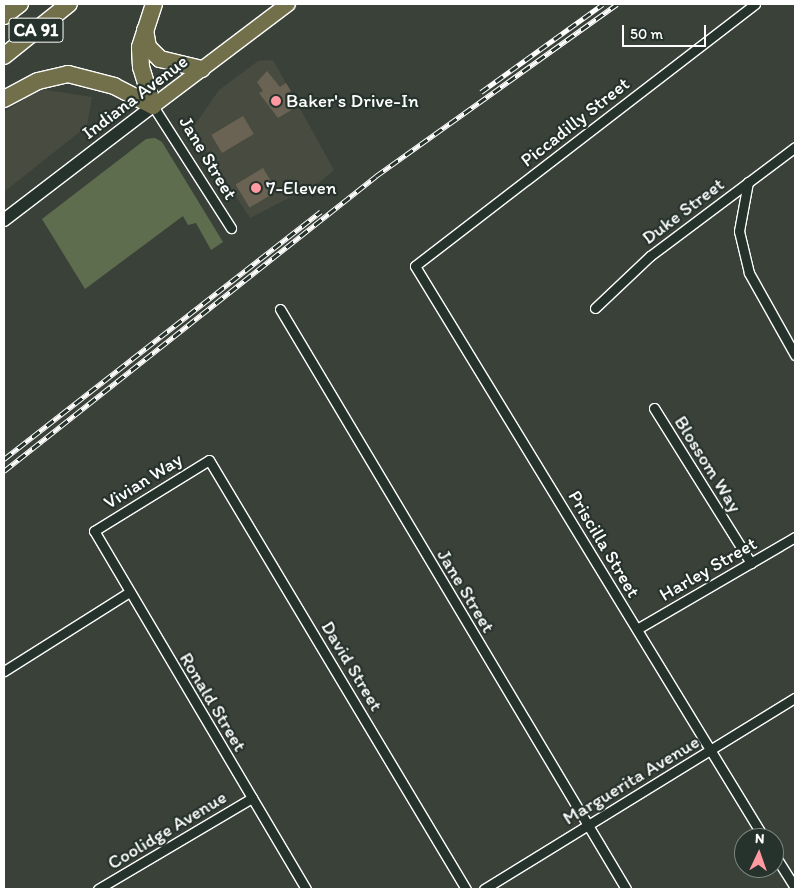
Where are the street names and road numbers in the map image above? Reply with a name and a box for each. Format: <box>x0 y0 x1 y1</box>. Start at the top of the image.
road number: CA 91 <box>8 14 64 46</box>
street label: Indiana Avenue <box>78 50 192 144</box>
street label: Piccadilly Street <box>516 72 634 172</box>
street label: Jane Street <box>174 112 242 204</box>
street label: Duke Street <box>638 173 728 249</box>
street label: Blossom Way <box>670 412 746 516</box>
street label: Vivian Way <box>100 448 186 514</box>
street label: Priscilla Street <box>563 486 645 602</box>
street label: Harley Street <box>655 532 761 606</box>
street label: Jane Street <box>432 545 500 637</box>
street label: David Street <box>316 617 388 715</box>
street label: Ronald Street <box>175 648 251 756</box>
street label: Marguerita Avenue <box>559 731 703 829</box>
street label: Coolidge Avenue <box>103 786 231 874</box>

